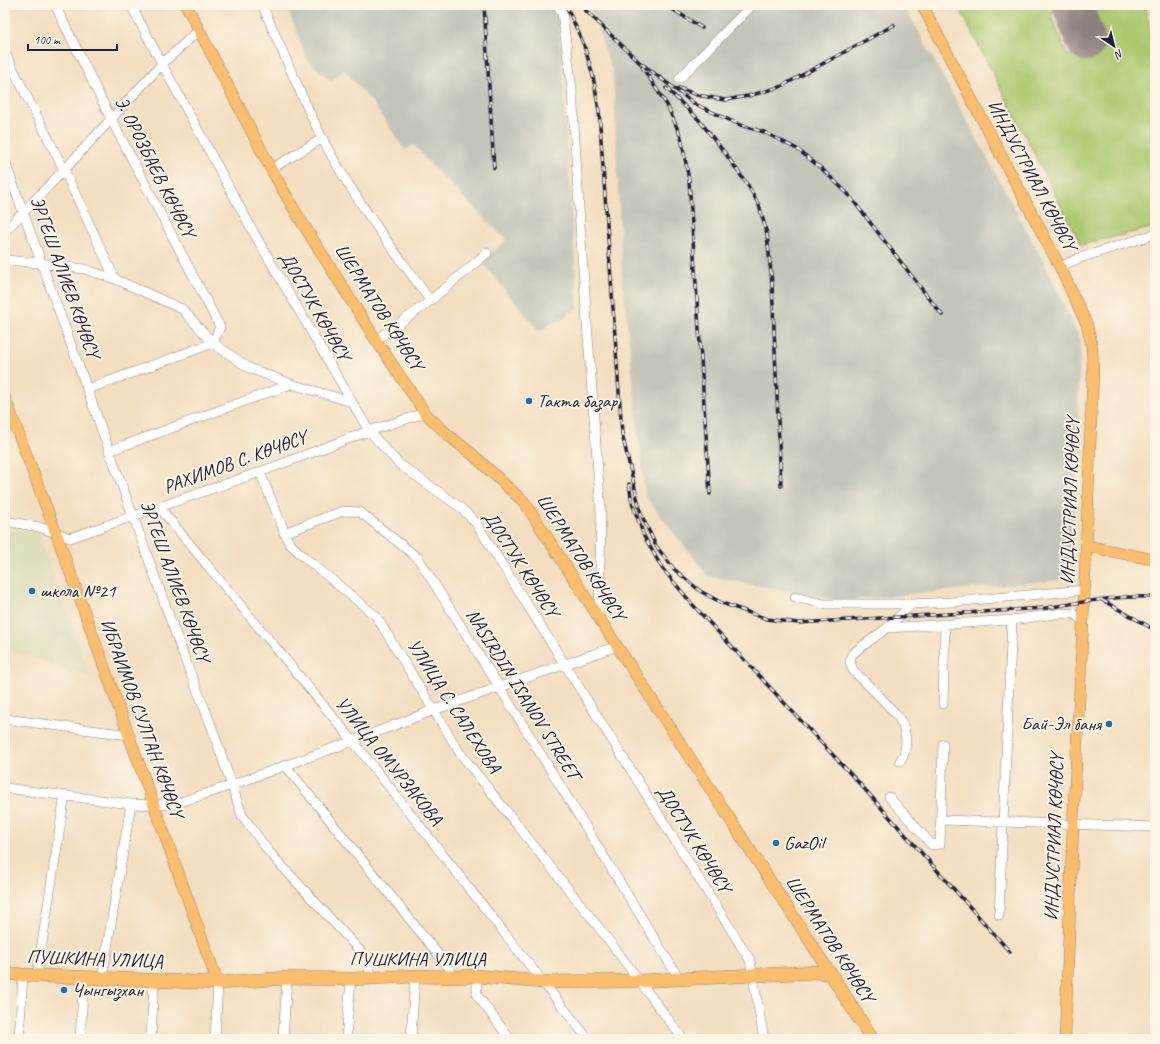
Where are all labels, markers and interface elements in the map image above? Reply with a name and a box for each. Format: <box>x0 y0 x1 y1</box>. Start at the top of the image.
scale bar <box>28 26 117 52</box>
north arrow <box>1094 26 1134 66</box>
text: 100 m <box>34 32 61 48</box>
text: N <box>1111 47 1127 63</box>
street label: Э. ОРОЗБАЕВ КӨЧӨСҮ <box>109 92 202 245</box>
street label: ИНДУСТРИАЛ КӨЧӨСҮ <box>982 96 1083 257</box>
street label: ЭРГЕШ АЛИЕВ КӨЧӨСҮ <box>25 193 107 364</box>
street label: ШЕРМАТОВ КӨЧӨСҮ <box>329 239 431 378</box>
street label: ДОСТУК КӨЧӨСҮ <box>274 247 358 368</box>
place label: Такта базар <box>537 389 619 413</box>
marker: Такта базар <box>524 396 534 406</box>
street label: ИНДУСТРИАЛ КӨЧӨСҮ <box>1055 414 1085 585</box>
street label: РАХИМОВ С. КӨЧӨСҮ <box>160 424 313 499</box>
street label: ШЕРМАТОВ КӨЧӨСҮ <box>531 489 633 628</box>
street label: ЭРГЕШ АЛИЕВ КӨЧӨСҮ <box>135 497 217 668</box>
street label: ДОСТУК КӨЧӨСҮ <box>478 506 566 625</box>
place label: школа №21 <box>40 579 117 603</box>
marker: школа №21 <box>27 586 37 596</box>
street label: NASIRDIN ISANOV STREET <box>461 604 588 788</box>
street label: ИБРАИМОВ СУЛТАН КӨЧӨСҮ <box>95 615 190 824</box>
street label: УЛИЦА С. САЛЕХОВА <box>402 634 507 779</box>
street label: УЛИЦА ОМУРЗАКОВА <box>330 692 448 830</box>
place label: Бай-Эл баня <box>1021 712 1103 736</box>
marker: Бай-Эл баня <box>1104 719 1114 729</box>
street label: ИНДУСТРИАЛ КӨЧӨСҮ <box>1039 750 1069 921</box>
street label: ДОСТУК КӨЧӨСҮ <box>652 781 738 900</box>
place label: GazOil <box>784 831 828 855</box>
marker: GazOil <box>771 838 781 848</box>
street label: ШЕРМАТОВ КӨЧӨСҮ <box>780 871 882 1010</box>
street label: ПУШКИНА УЛИЦА <box>26 945 164 973</box>
street label: ПУШКИНА УЛИЦА <box>350 947 487 971</box>
place label: Чынгызхан <box>72 978 144 1002</box>
marker: Чынгызхан <box>59 985 69 995</box>

